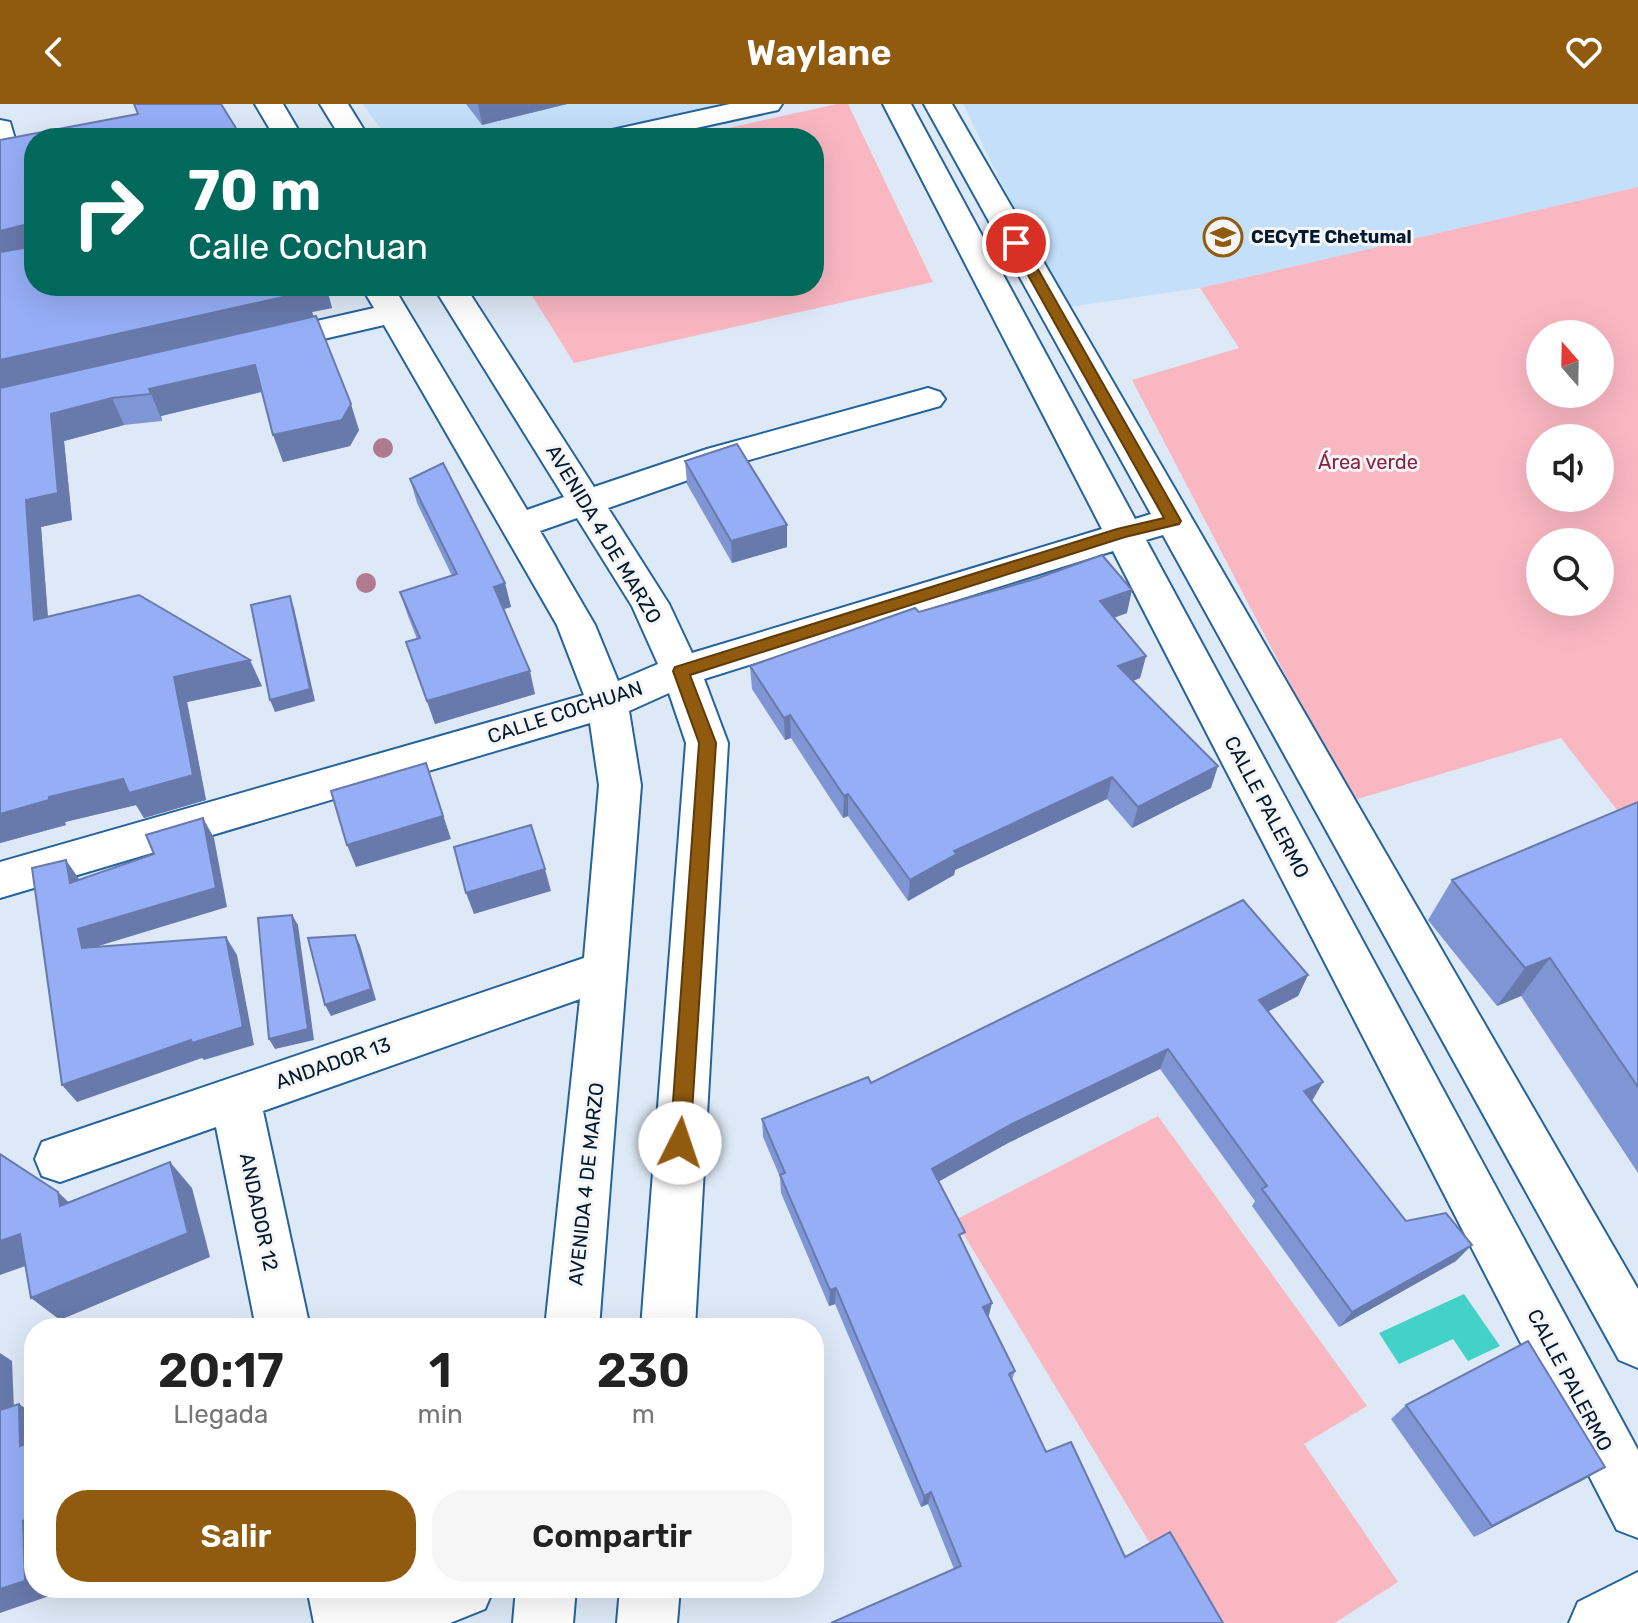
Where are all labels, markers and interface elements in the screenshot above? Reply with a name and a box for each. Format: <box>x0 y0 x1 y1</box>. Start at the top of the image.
icon: back <box>32 30 76 74</box>
icon: heart <box>1562 30 1606 74</box>
text: Waylane <box>747 31 891 74</box>
text: 70 m <box>188 158 321 224</box>
icon: right <box>56 160 160 264</box>
pin <box>982 209 1050 277</box>
school or university icon: CECyTE Chetumal <box>1202 216 1244 258</box>
icon: arrive <box>994 221 1038 265</box>
text: Calle Cochuan <box>188 225 428 268</box>
place label: CECyTE Chetumal <box>1251 226 1412 248</box>
north arrow <box>1526 320 1614 408</box>
map controls <box>1526 320 1614 616</box>
button: sound <box>1526 424 1614 512</box>
street label: AVENIDA 4 DE MARZO <box>541 440 667 628</box>
park label: Área verde <box>1318 450 1418 474</box>
button: search <box>1526 528 1614 616</box>
street label: CALLE COCHUAN <box>484 676 646 748</box>
street label: CALLE PALERMO <box>1219 732 1315 882</box>
street label: ANDADOR 13 <box>272 1032 394 1094</box>
street label: AVENIDA 4 DE MARZO <box>563 1081 609 1287</box>
position arrow <box>638 1101 722 1185</box>
street label: ANDADOR 12 <box>235 1151 283 1273</box>
street label: CALLE PALERMO <box>1522 1305 1618 1455</box>
text: 20:17 <box>158 1342 284 1399</box>
text: 1 <box>429 1342 452 1399</box>
text: 230 <box>597 1342 690 1399</box>
text: Llegada <box>173 1399 268 1430</box>
text: min <box>418 1399 463 1430</box>
text: m <box>632 1399 655 1430</box>
button: Salir <box>56 1490 416 1582</box>
button: Compartir <box>432 1490 792 1582</box>

